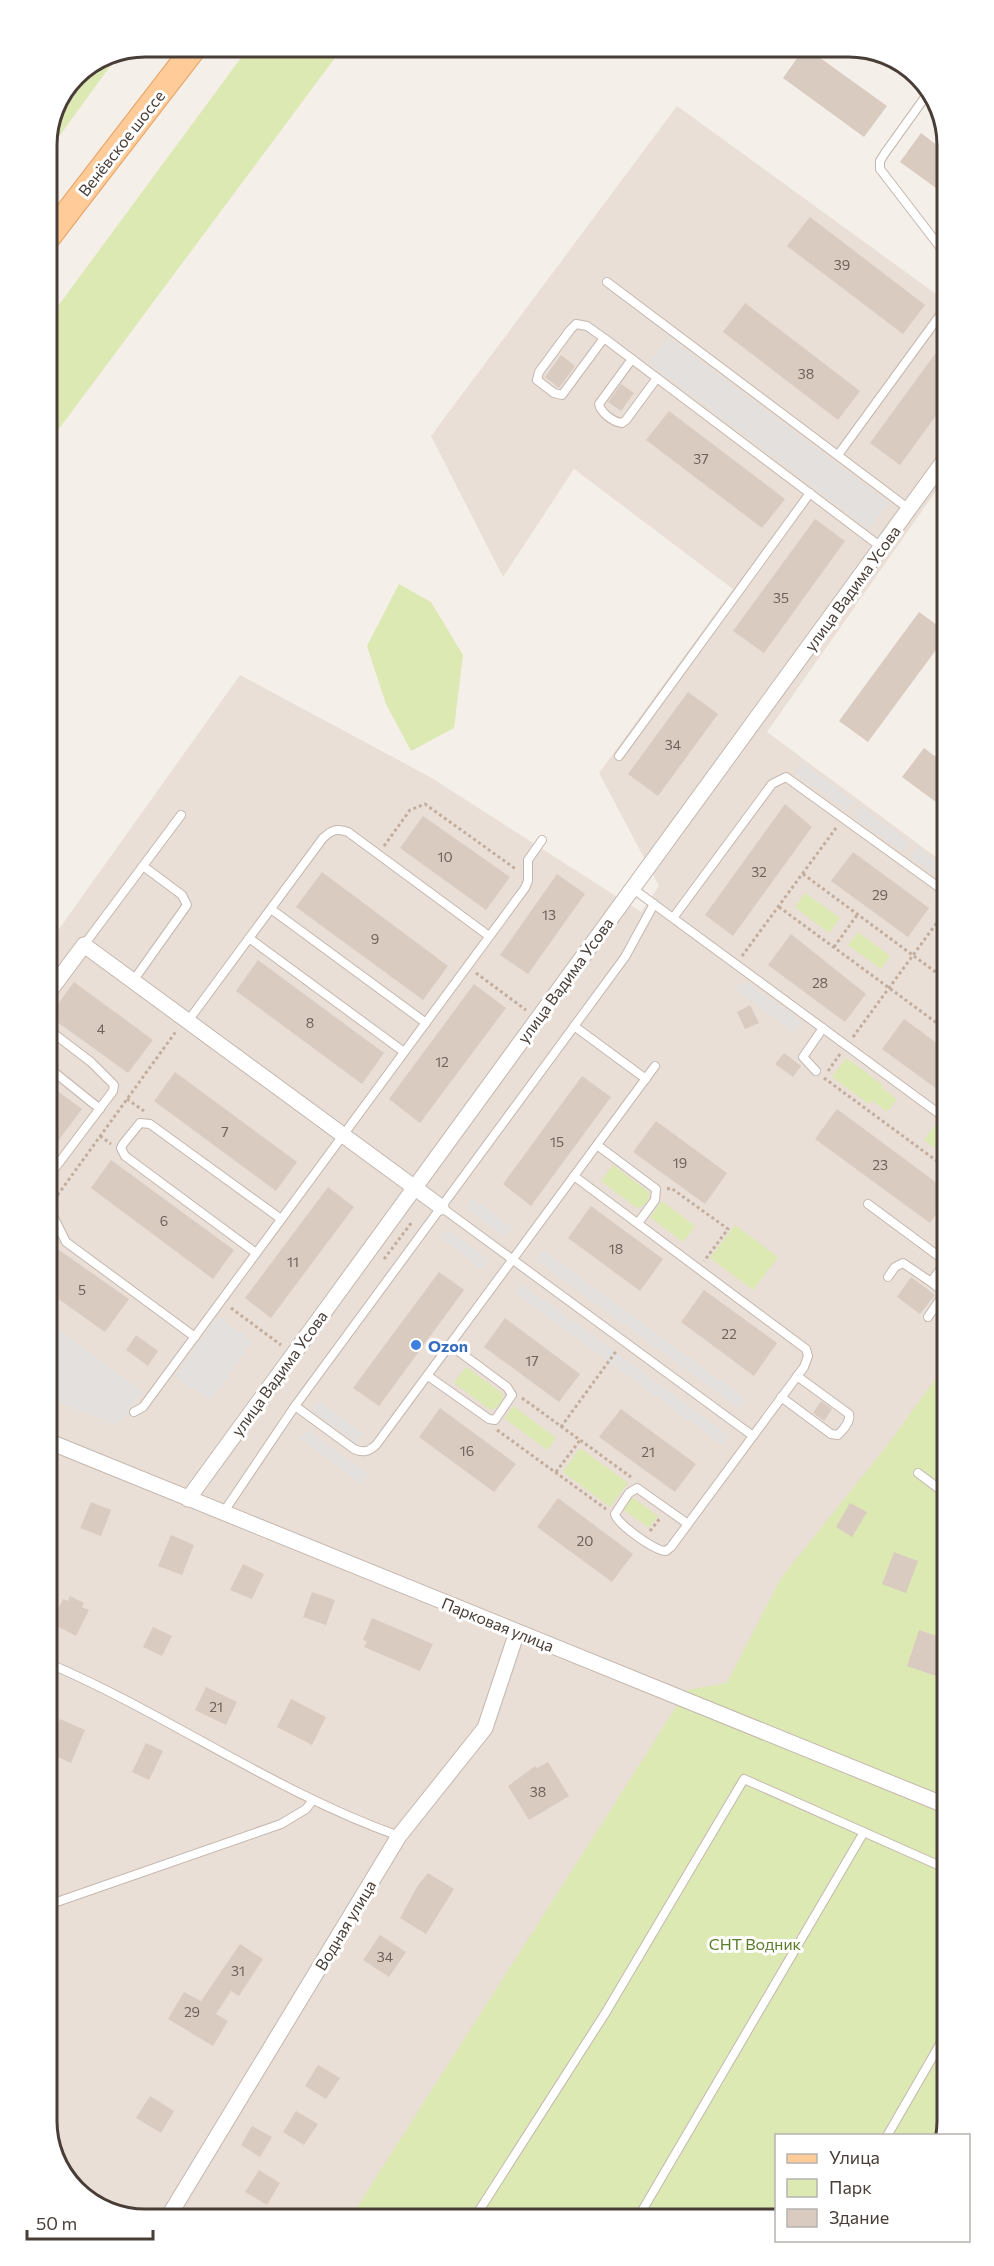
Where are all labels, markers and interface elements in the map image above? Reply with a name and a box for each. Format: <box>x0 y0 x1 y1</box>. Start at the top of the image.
street label: Венёвское шоссе <box>74 86 168 200</box>
house number: 39 <box>834 256 850 273</box>
house number: 38 <box>798 365 814 382</box>
house number: 37 <box>693 450 709 467</box>
street label: улица Вадима Усова <box>800 522 904 654</box>
house number: 35 <box>773 589 789 606</box>
house number: 34 <box>665 736 682 753</box>
house number: 10 <box>437 848 453 865</box>
house number: 32 <box>751 863 767 880</box>
house number: 29 <box>872 886 888 903</box>
house number: 13 <box>542 906 556 923</box>
street label: улица Вадима Усова <box>513 914 617 1046</box>
house number: 9 <box>371 930 379 947</box>
house number: 28 <box>812 974 828 991</box>
house number: 8 <box>306 1014 314 1031</box>
house number: 4 <box>97 1020 106 1037</box>
house number: 12 <box>435 1053 449 1070</box>
house number: 7 <box>221 1123 229 1140</box>
house number: 15 <box>550 1133 564 1150</box>
house number: 19 <box>673 1154 687 1171</box>
house number: 23 <box>872 1156 888 1173</box>
house number: 6 <box>160 1212 168 1229</box>
house number: 18 <box>609 1240 623 1257</box>
house number: 11 <box>287 1253 299 1270</box>
house number: 5 <box>78 1281 86 1298</box>
street label: улица Вадима Усова <box>227 1307 331 1439</box>
house number: 22 <box>721 1325 737 1342</box>
place label: Ozon <box>428 1336 468 1355</box>
marker: Ozon <box>409 1338 423 1352</box>
house number: 17 <box>525 1352 539 1369</box>
house number: 16 <box>460 1442 474 1459</box>
house number: 21 <box>641 1443 655 1460</box>
house number: 20 <box>577 1532 593 1549</box>
street label: Парковая улица <box>439 1593 557 1655</box>
house number: 21 <box>209 1698 223 1715</box>
house number: 38 <box>530 1783 546 1800</box>
street label: Водная улица <box>311 1876 379 1974</box>
park label: СНТ Водник <box>709 1934 802 1953</box>
house number: 34 <box>377 1948 394 1965</box>
house number: 31 <box>231 1962 245 1979</box>
house number: 29 <box>184 2003 200 2020</box>
legend <box>775 2134 970 2242</box>
text: Улица <box>829 2146 880 2168</box>
text: Парк <box>829 2176 872 2198</box>
scale bar <box>27 2203 153 2241</box>
text: Здание <box>829 2206 889 2228</box>
text: 50 m <box>36 2212 77 2234</box>

